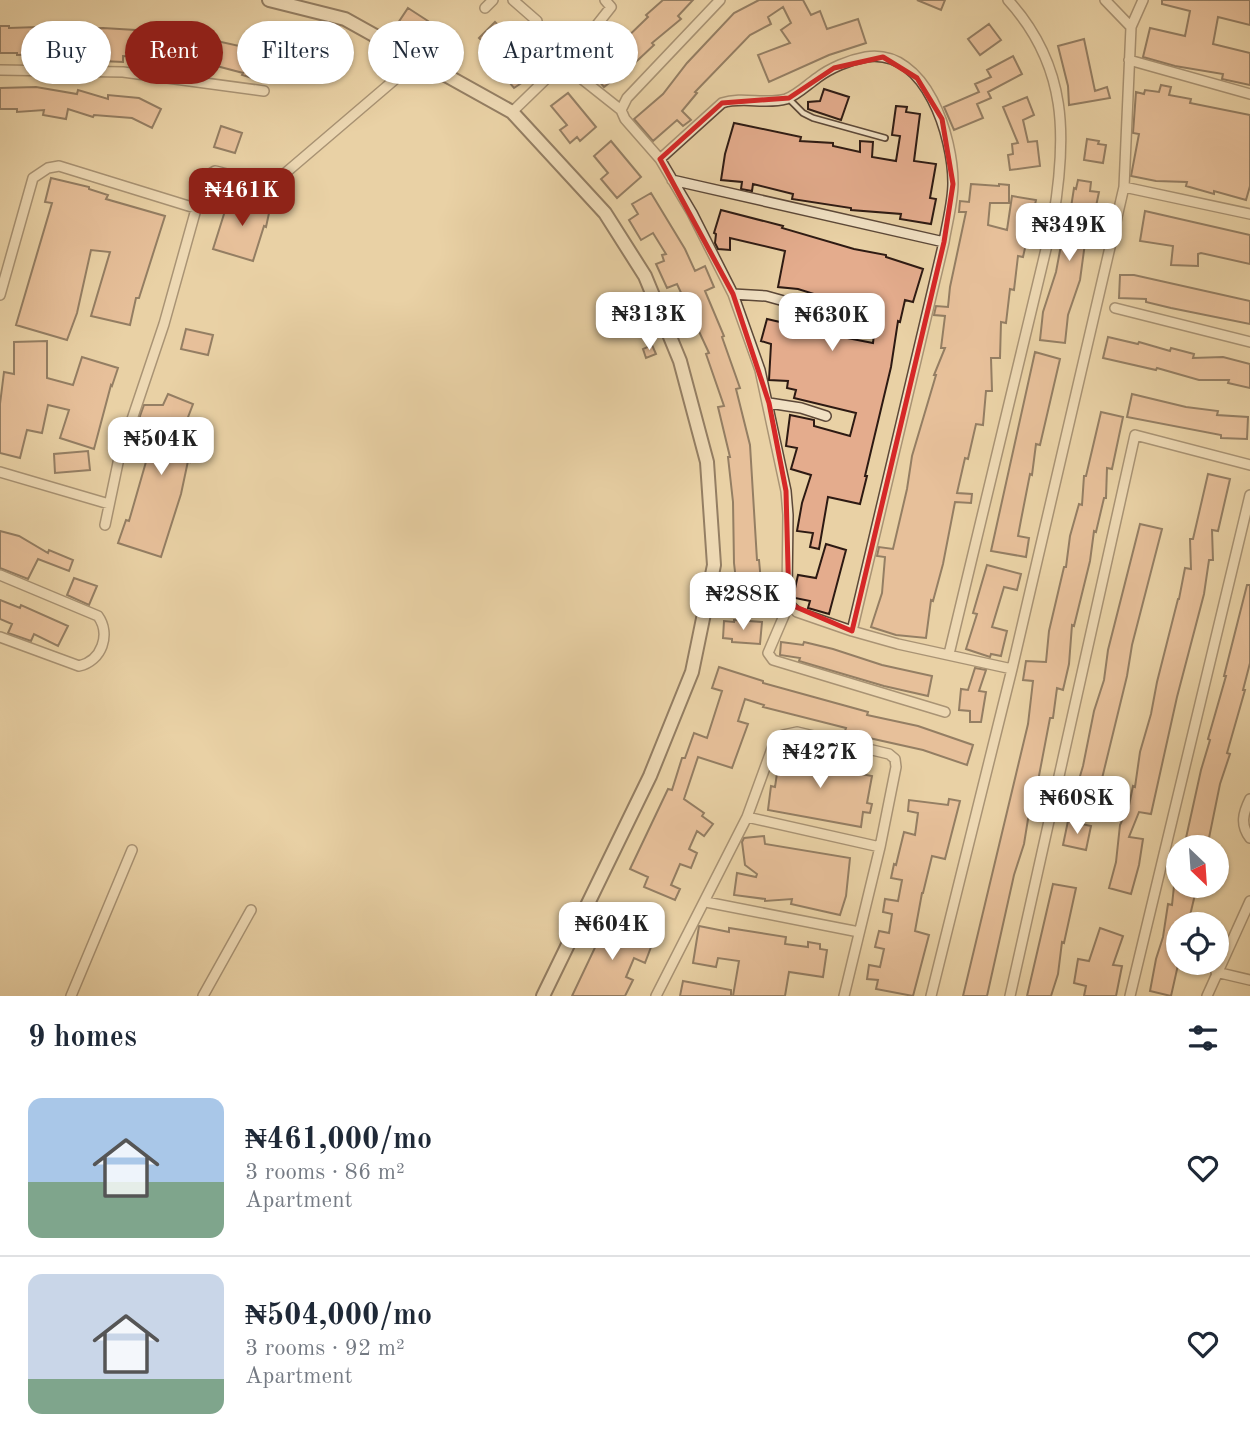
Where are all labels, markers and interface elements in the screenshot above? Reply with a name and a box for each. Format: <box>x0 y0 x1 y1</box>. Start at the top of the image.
chip: Buy <box>21 21 111 84</box>
chip: Rent <box>125 21 223 84</box>
chip: Filters <box>237 21 354 84</box>
chip: New <box>368 21 464 84</box>
chip: Apartment <box>478 21 638 84</box>
pin: ₦461K <box>193 168 291 228</box>
text: ₦461K <box>205 179 279 202</box>
pin: ₦349K <box>1020 204 1118 263</box>
text: ₦349K <box>1032 214 1106 237</box>
pin: ₦313K <box>600 292 698 352</box>
pin: ₦630K <box>783 294 881 353</box>
text: ₦313K <box>612 303 686 326</box>
text: ₦630K <box>795 304 869 327</box>
pin: ₦504K <box>112 418 210 477</box>
text: ₦504K <box>124 428 198 451</box>
pin: ₦288K <box>694 572 792 632</box>
text: ₦288K <box>706 583 780 606</box>
pin: ₦427K <box>771 730 869 790</box>
text: ₦427K <box>783 741 857 764</box>
pin: ₦608K <box>1028 776 1126 836</box>
text: ₦608K <box>1040 787 1114 810</box>
north arrow <box>1166 835 1228 898</box>
map controls <box>1166 835 1229 975</box>
pin: ₦604K <box>563 902 661 962</box>
button: locate <box>1166 912 1229 975</box>
text: ₦604K <box>575 913 649 936</box>
icon: filters <box>1184 1019 1222 1057</box>
text: 9 homes <box>28 1023 137 1053</box>
text: ₦461,000/mo <box>245 1125 432 1155</box>
icon: home <box>84 1126 168 1210</box>
icon: heart <box>1184 1149 1222 1187</box>
text: 3 rooms · 86 m² <box>245 1161 405 1184</box>
text: Apartment <box>245 1189 353 1212</box>
text: ₦504,000/mo <box>245 1301 432 1331</box>
icon: home <box>84 1302 168 1386</box>
icon: heart <box>1184 1325 1222 1363</box>
text: 3 rooms · 92 m² <box>245 1337 405 1360</box>
text: Apartment <box>245 1365 353 1388</box>

